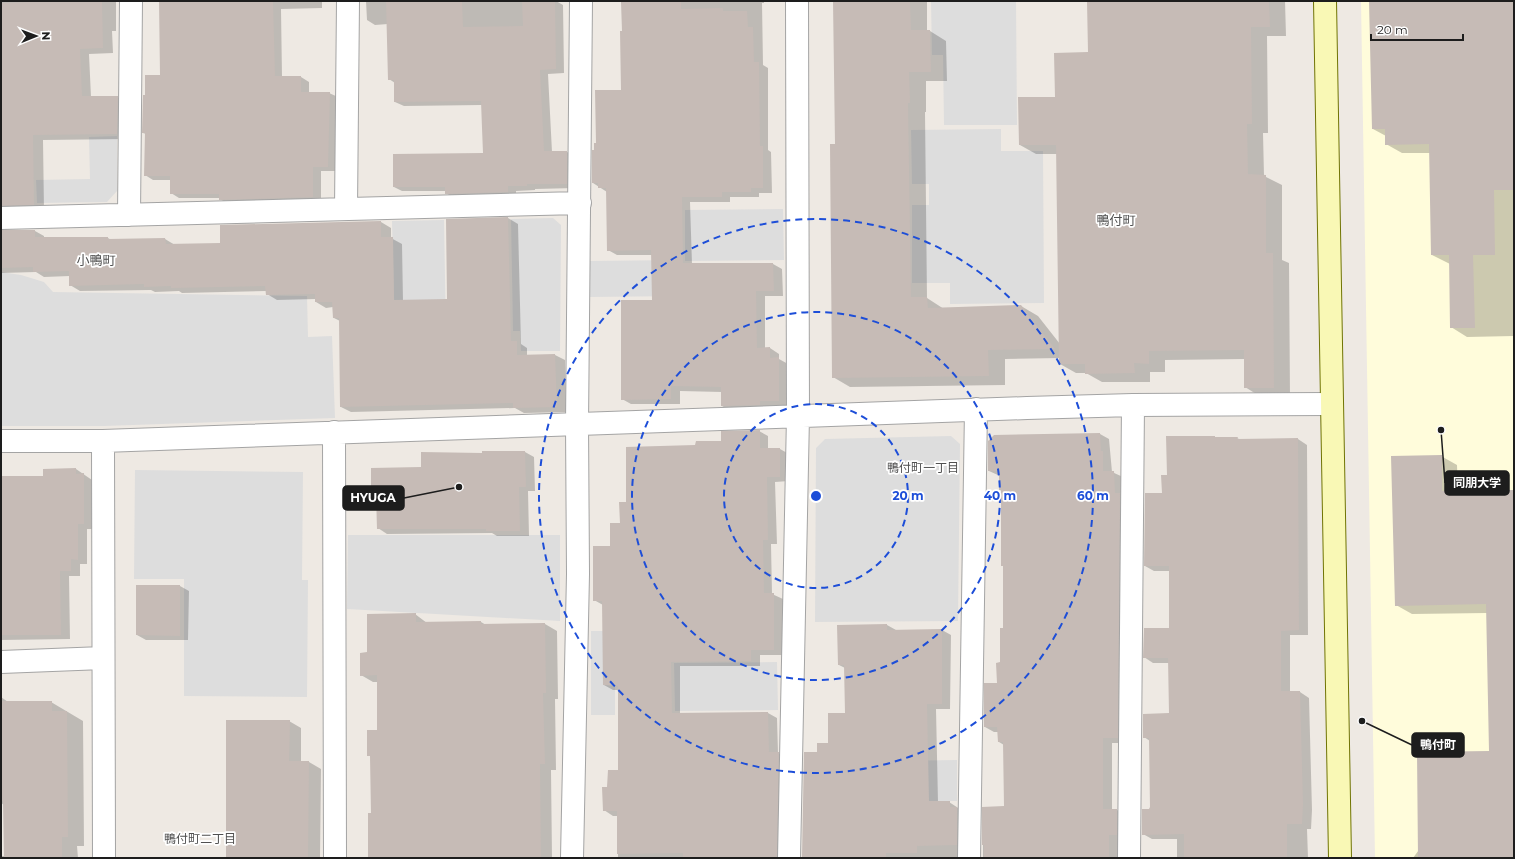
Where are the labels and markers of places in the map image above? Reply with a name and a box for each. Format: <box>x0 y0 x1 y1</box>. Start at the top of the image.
callout: 同朋大学 <box>1445 471 1509 495</box>
callout: HYUGA <box>343 486 404 510</box>
centre of rings <box>809 489 823 503</box>
callout: 鴨付町 <box>1412 733 1464 757</box>

